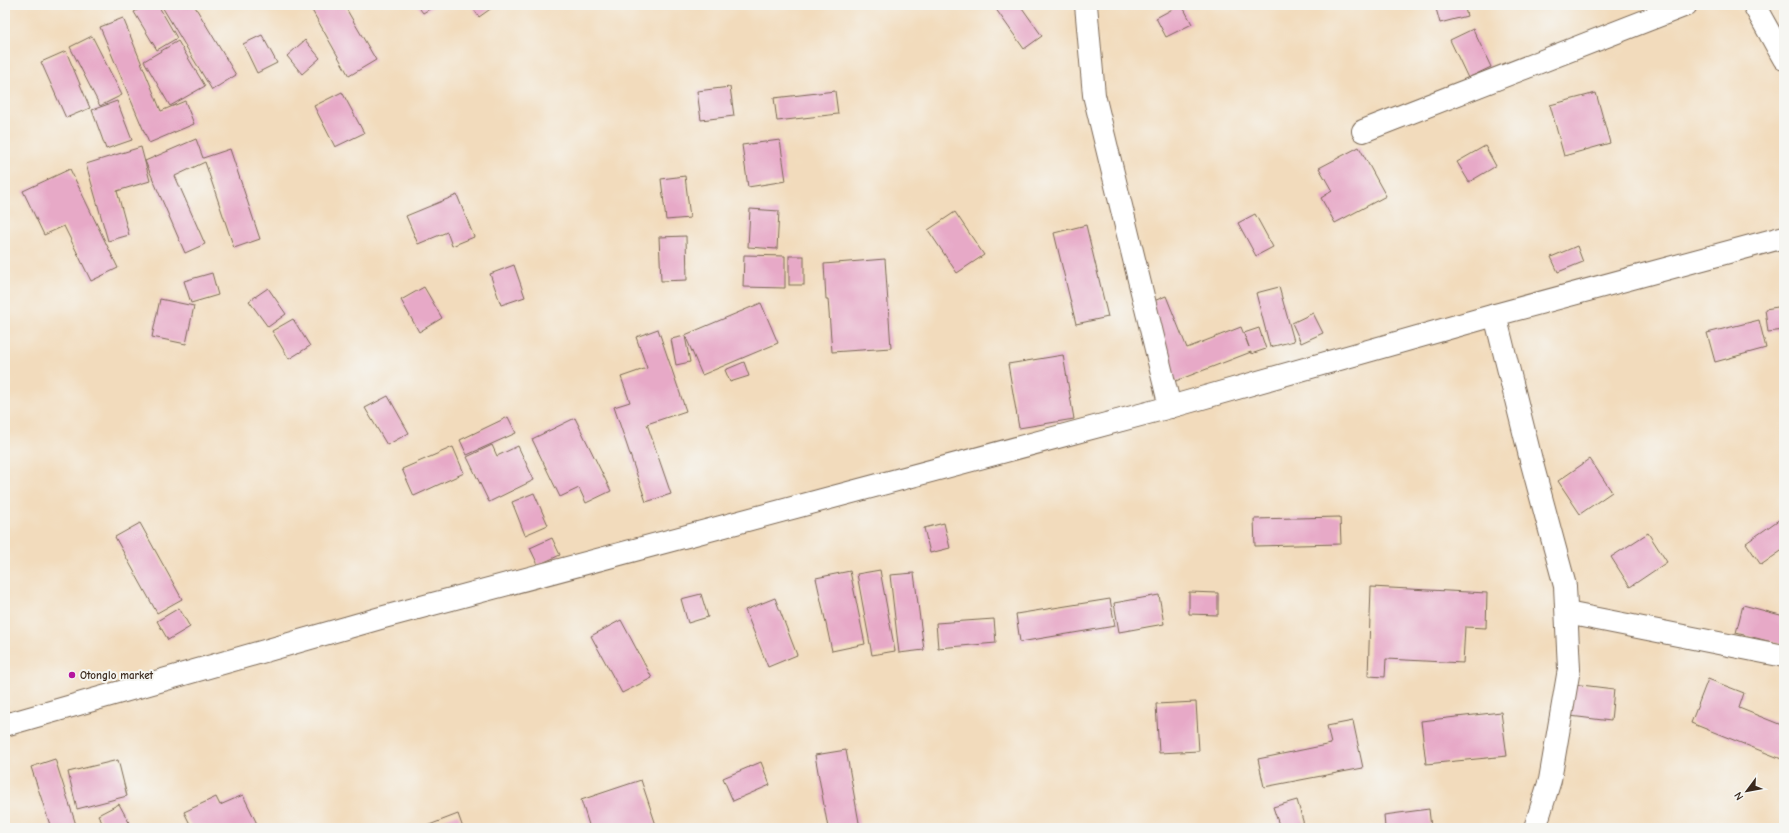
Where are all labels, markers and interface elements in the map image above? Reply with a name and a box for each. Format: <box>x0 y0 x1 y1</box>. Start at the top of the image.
place label: Otonglo market <box>80 669 154 682</box>
marker: Otonglo market <box>67 670 77 680</box>
north arrow <box>1727 771 1767 811</box>
text: N <box>1732 790 1746 803</box>

